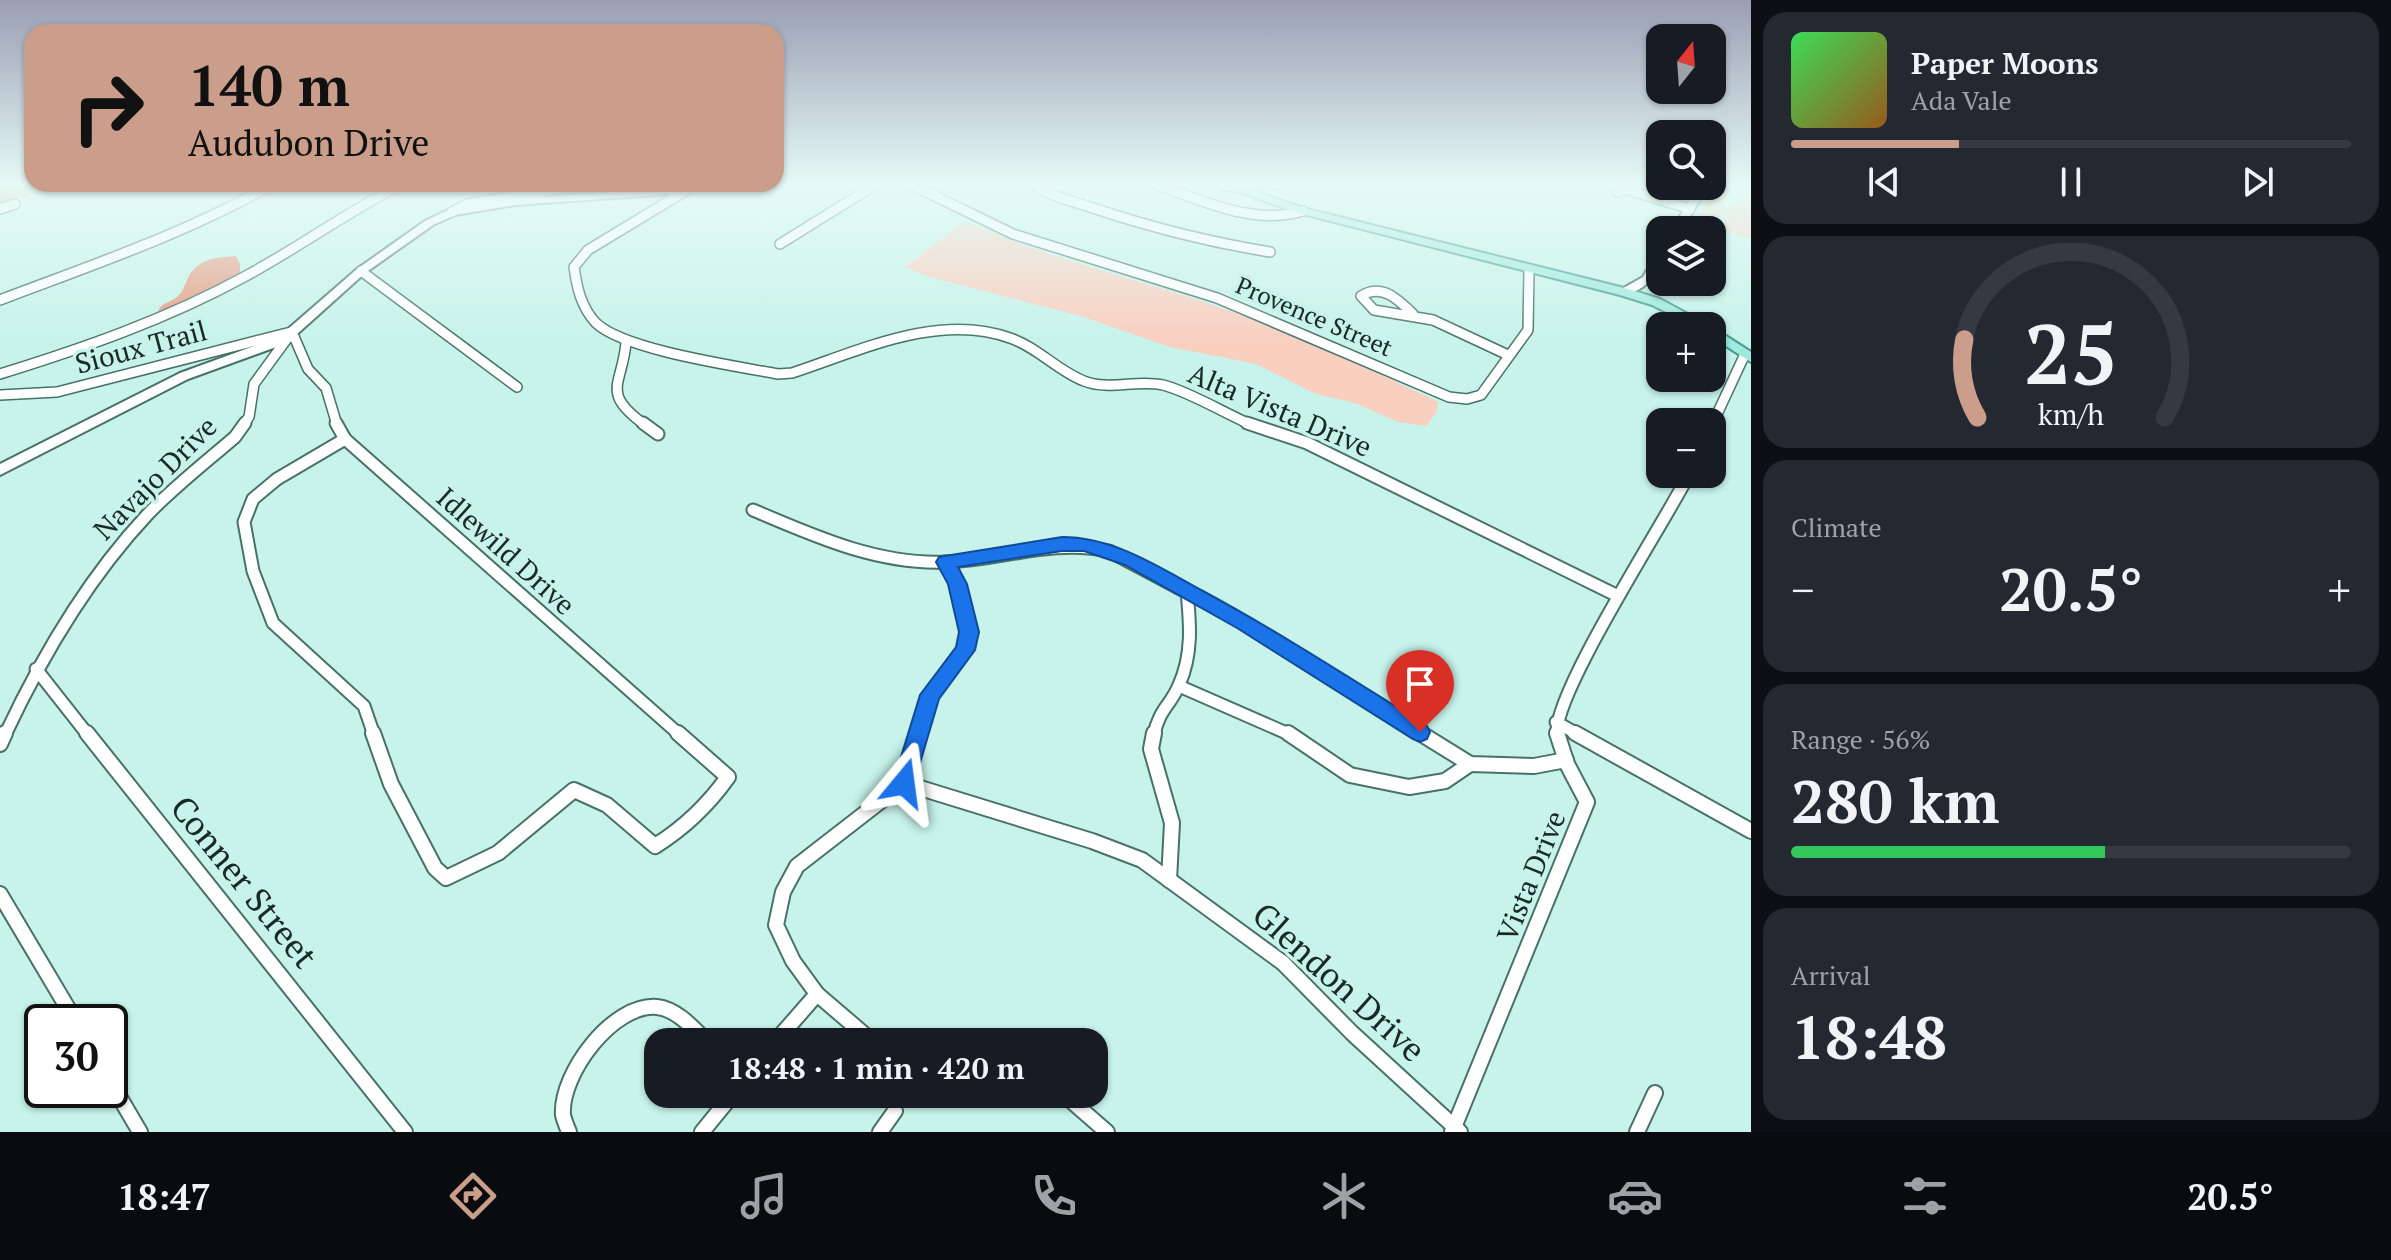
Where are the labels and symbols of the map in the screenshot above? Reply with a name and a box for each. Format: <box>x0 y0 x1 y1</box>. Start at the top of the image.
north arrow <box>1646 24 1726 104</box>
street label: Provence Street <box>1231 269 1398 363</box>
street label: Sioux Trail <box>71 311 211 382</box>
street label: Alta Vista Drive <box>1183 354 1378 465</box>
street label: Navajo Drive <box>85 408 224 547</box>
street label: Idlewild Drive <box>429 479 583 623</box>
pin <box>1386 650 1454 732</box>
position arrow <box>862 741 946 825</box>
street label: Conner Street <box>161 786 328 978</box>
street label: Vista Drive <box>1488 805 1574 947</box>
street label: Glendon Drive <box>1243 892 1435 1071</box>
speed limit sign: 30 <box>24 1004 128 1108</box>

